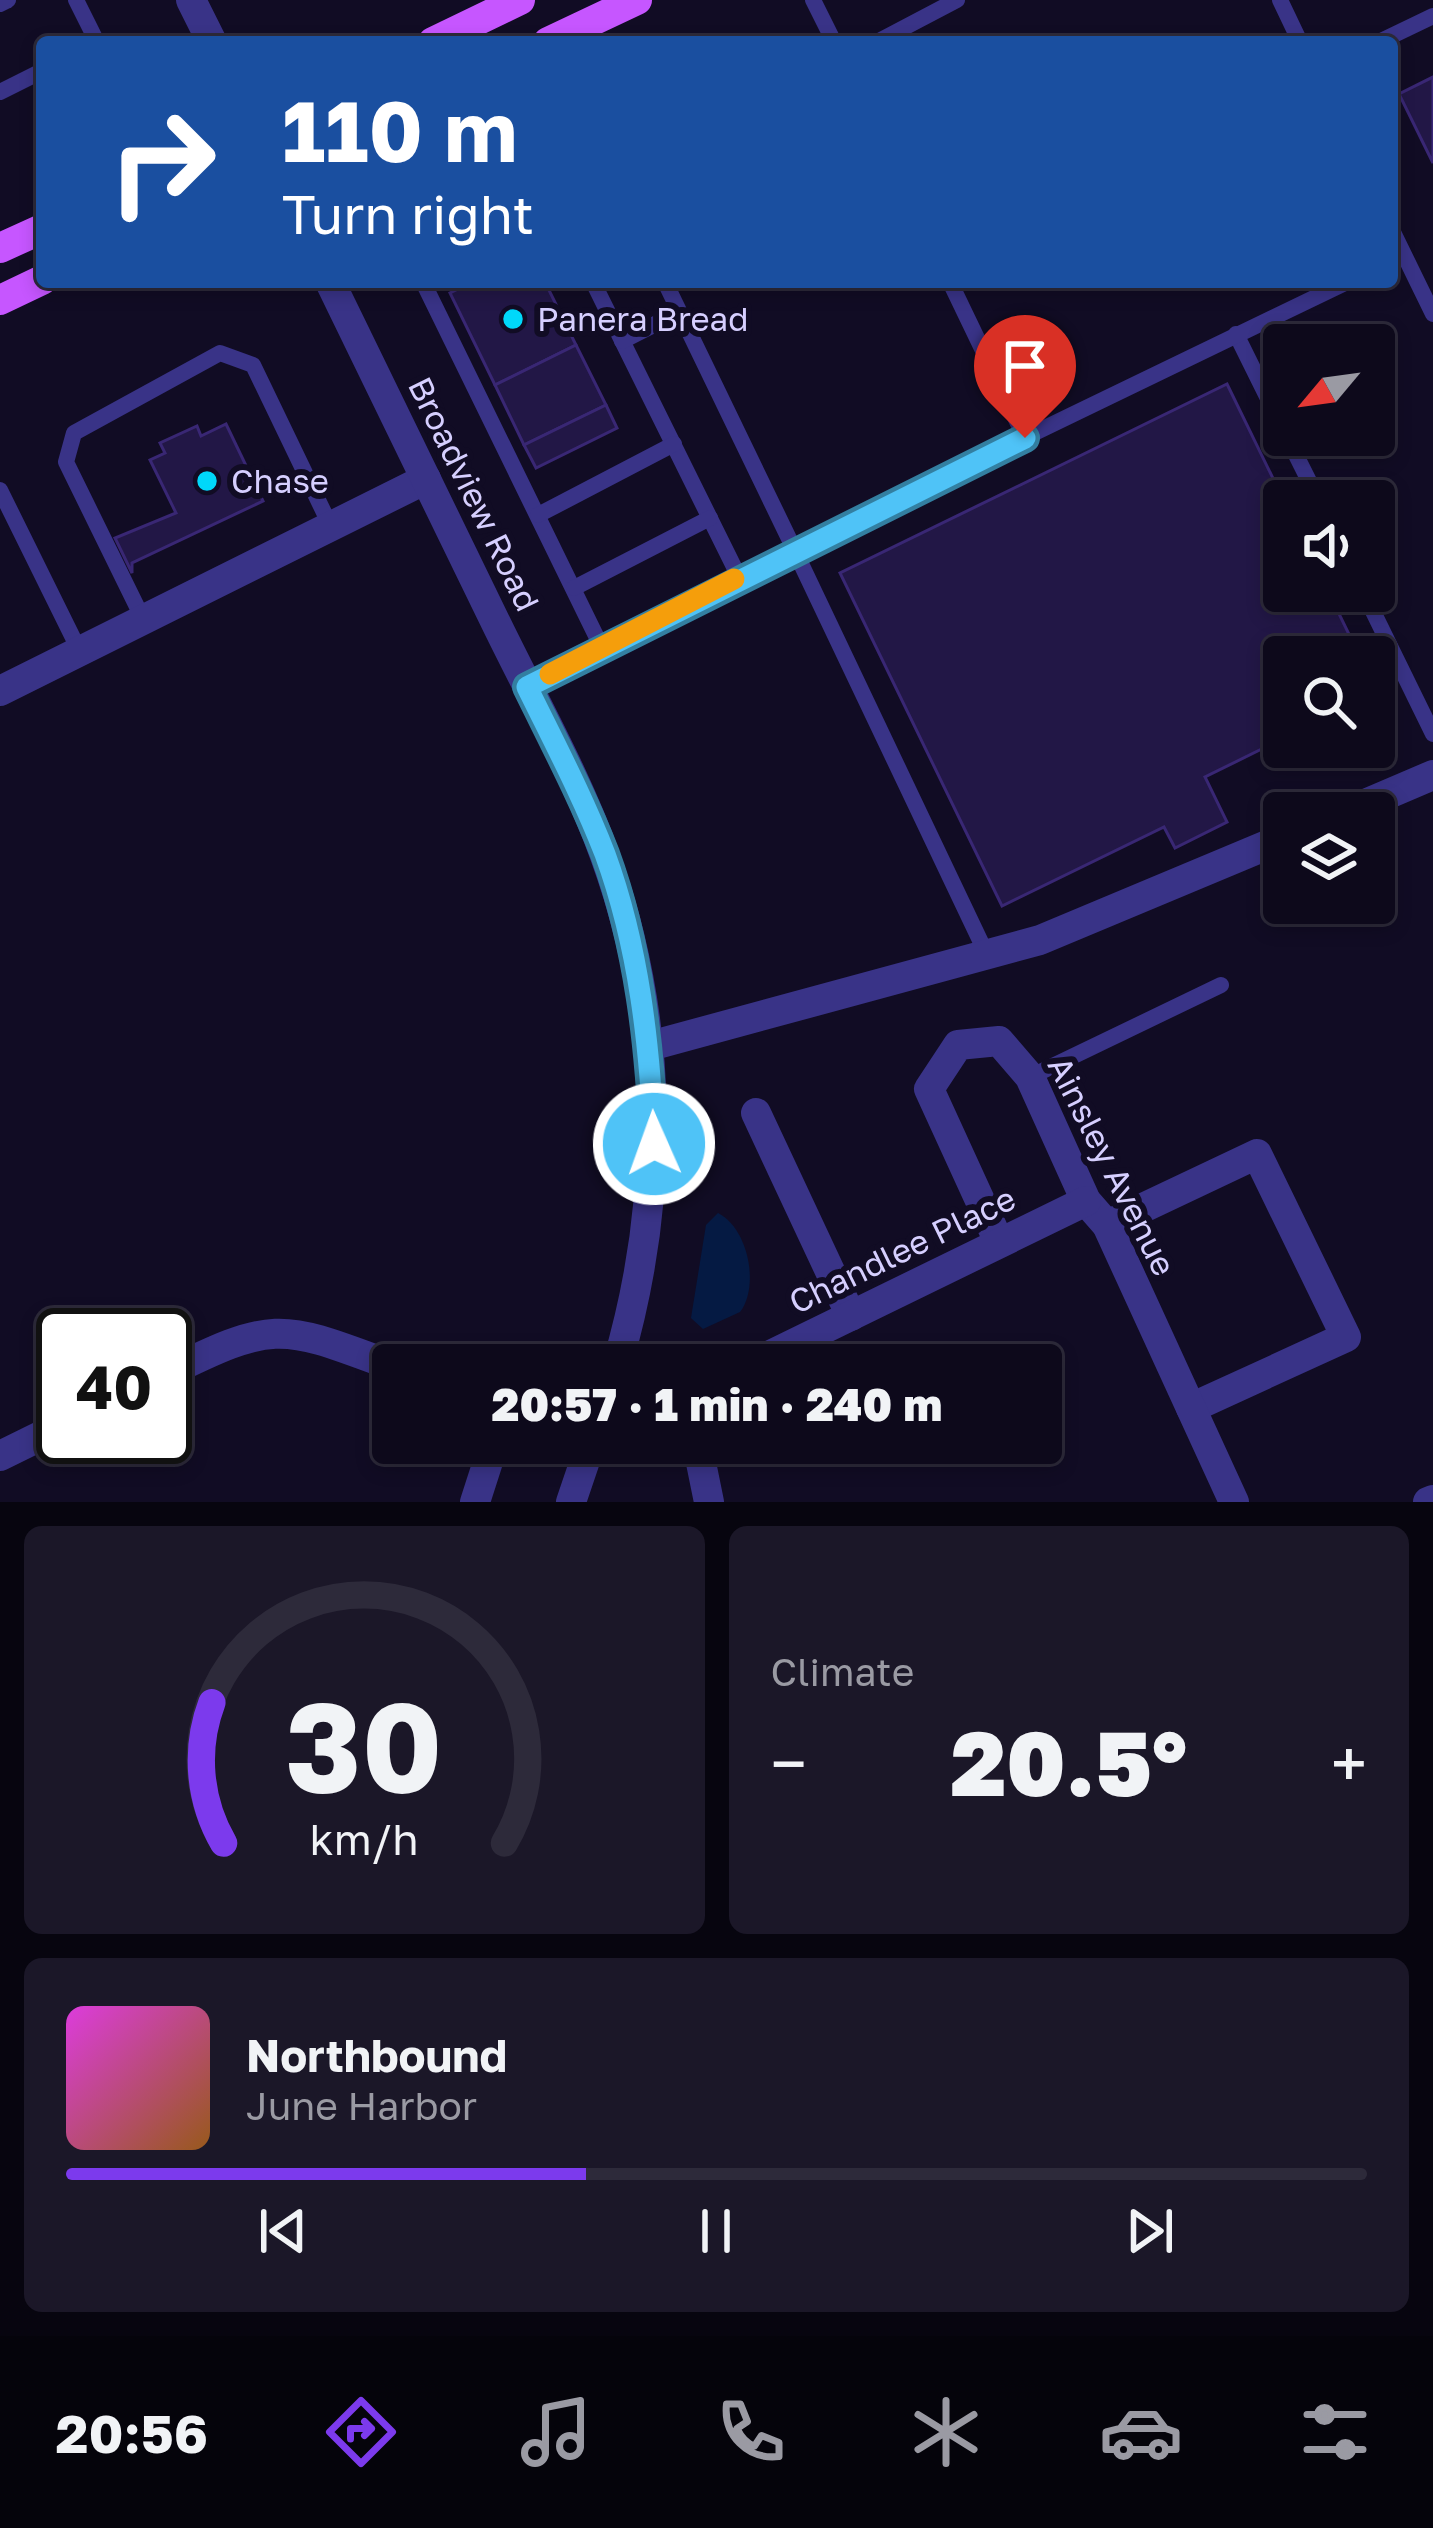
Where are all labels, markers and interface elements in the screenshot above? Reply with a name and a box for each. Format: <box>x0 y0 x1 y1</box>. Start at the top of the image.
text: 110 m <box>282 80 518 180</box>
icon: right <box>84 84 240 240</box>
text: Turn right <box>282 181 534 246</box>
place label: Panera Bread <box>537 299 749 338</box>
marker: Panera Bread <box>500 306 526 332</box>
pin <box>974 315 1076 438</box>
north arrow <box>1263 324 1395 456</box>
map controls <box>1263 324 1395 924</box>
icon: arrive <box>992 333 1058 399</box>
street label: Broadview Road <box>401 370 548 617</box>
place label: Chase <box>231 461 329 500</box>
marker: Chase <box>194 468 220 494</box>
button: sound <box>1263 480 1395 612</box>
button: search <box>1263 636 1395 768</box>
button: layers <box>1263 792 1395 924</box>
street label: Ainsley Avenue <box>1040 1050 1184 1282</box>
position arrow <box>591 1081 717 1207</box>
street label: Chandlee Place <box>782 1178 1021 1321</box>
speed limit sign: 40 <box>36 1308 192 1464</box>
text: 20:57 · 1 min · 240 m <box>492 1377 943 1431</box>
text: Climate <box>771 1648 914 1695</box>
text: 30 <box>286 1670 443 1819</box>
text: 20.5° <box>950 1708 1187 1816</box>
text: − <box>771 1723 807 1803</box>
text: + <box>1331 1723 1367 1803</box>
text: km/h <box>310 1813 419 1864</box>
text: Northbound <box>246 2028 507 2082</box>
text: June Harbor <box>246 2082 477 2129</box>
icon: previous <box>250 2198 316 2264</box>
icon: pause <box>683 2198 749 2264</box>
icon: next <box>1117 2198 1183 2264</box>
icon: directions <box>319 2390 403 2474</box>
icon: music <box>514 2390 598 2474</box>
icon: phone <box>709 2390 793 2474</box>
icon: climate <box>904 2390 988 2474</box>
icon: car <box>1099 2390 1183 2474</box>
icon: filters <box>1293 2390 1377 2474</box>
text: 20:56 <box>55 2400 208 2465</box>

